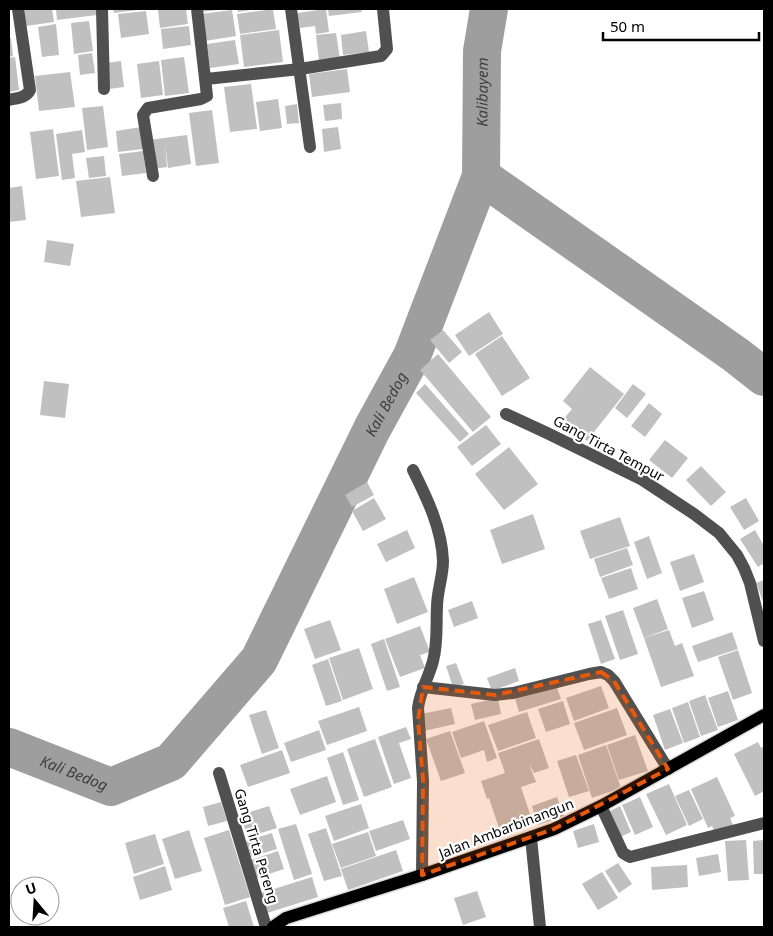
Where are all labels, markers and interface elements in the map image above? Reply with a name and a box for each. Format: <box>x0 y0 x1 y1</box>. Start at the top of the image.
scale bar <box>603 10 759 42</box>
text: 50 m <box>610 16 645 36</box>
water label: Kalibayem <box>471 57 492 127</box>
water label: Kali Bedog <box>360 368 412 440</box>
street label: Gang Tirta Tempur <box>550 411 668 485</box>
water label: Kali Bedog <box>37 750 111 795</box>
street label: Gang Tirta Pereng <box>230 786 284 906</box>
street label: Jalan Ambarbinangun <box>434 794 576 863</box>
north arrow <box>10 876 60 926</box>
text: U <box>23 877 39 899</box>

